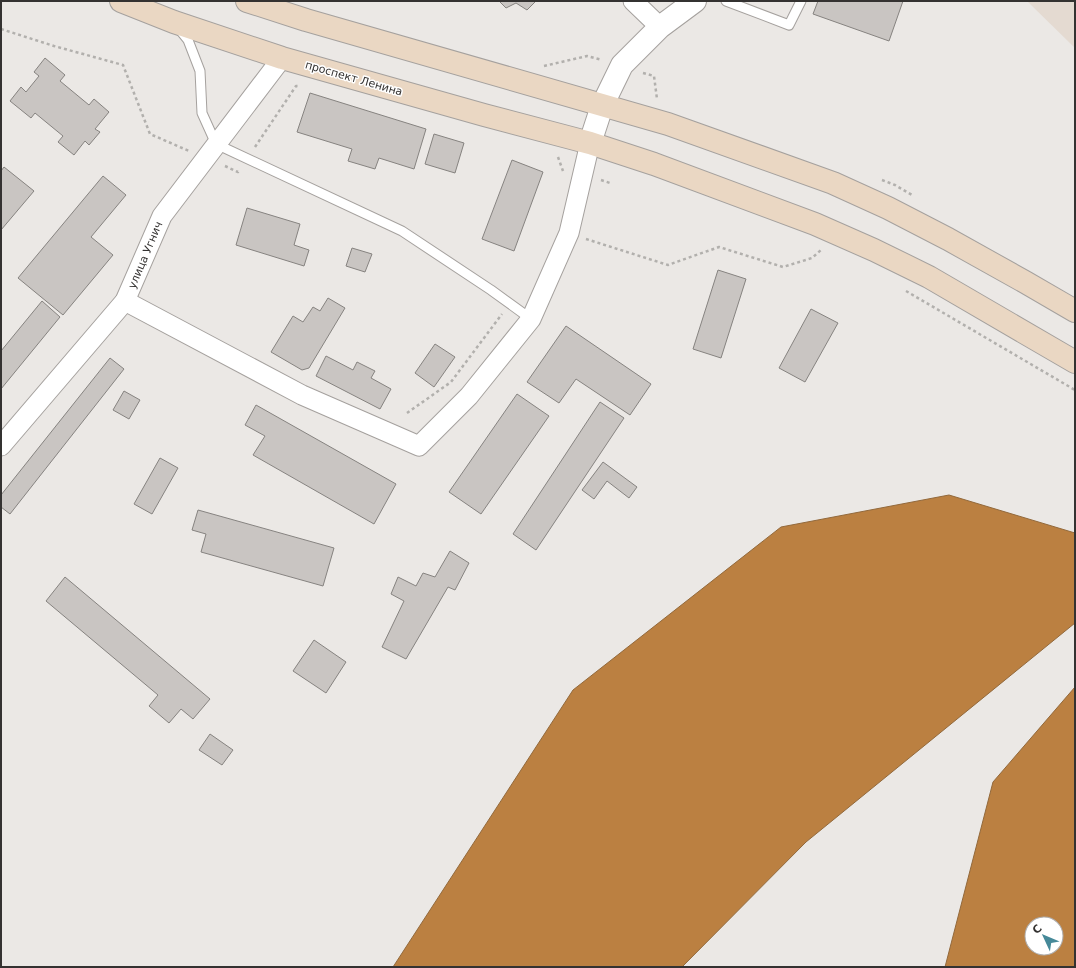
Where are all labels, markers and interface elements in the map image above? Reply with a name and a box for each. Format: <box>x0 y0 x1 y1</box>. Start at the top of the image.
street label: проспект Ленина <box>304 58 404 99</box>
street label: улица Угнич <box>125 220 165 291</box>
north arrow <box>1024 916 1064 956</box>
text: С <box>1030 922 1045 937</box>

